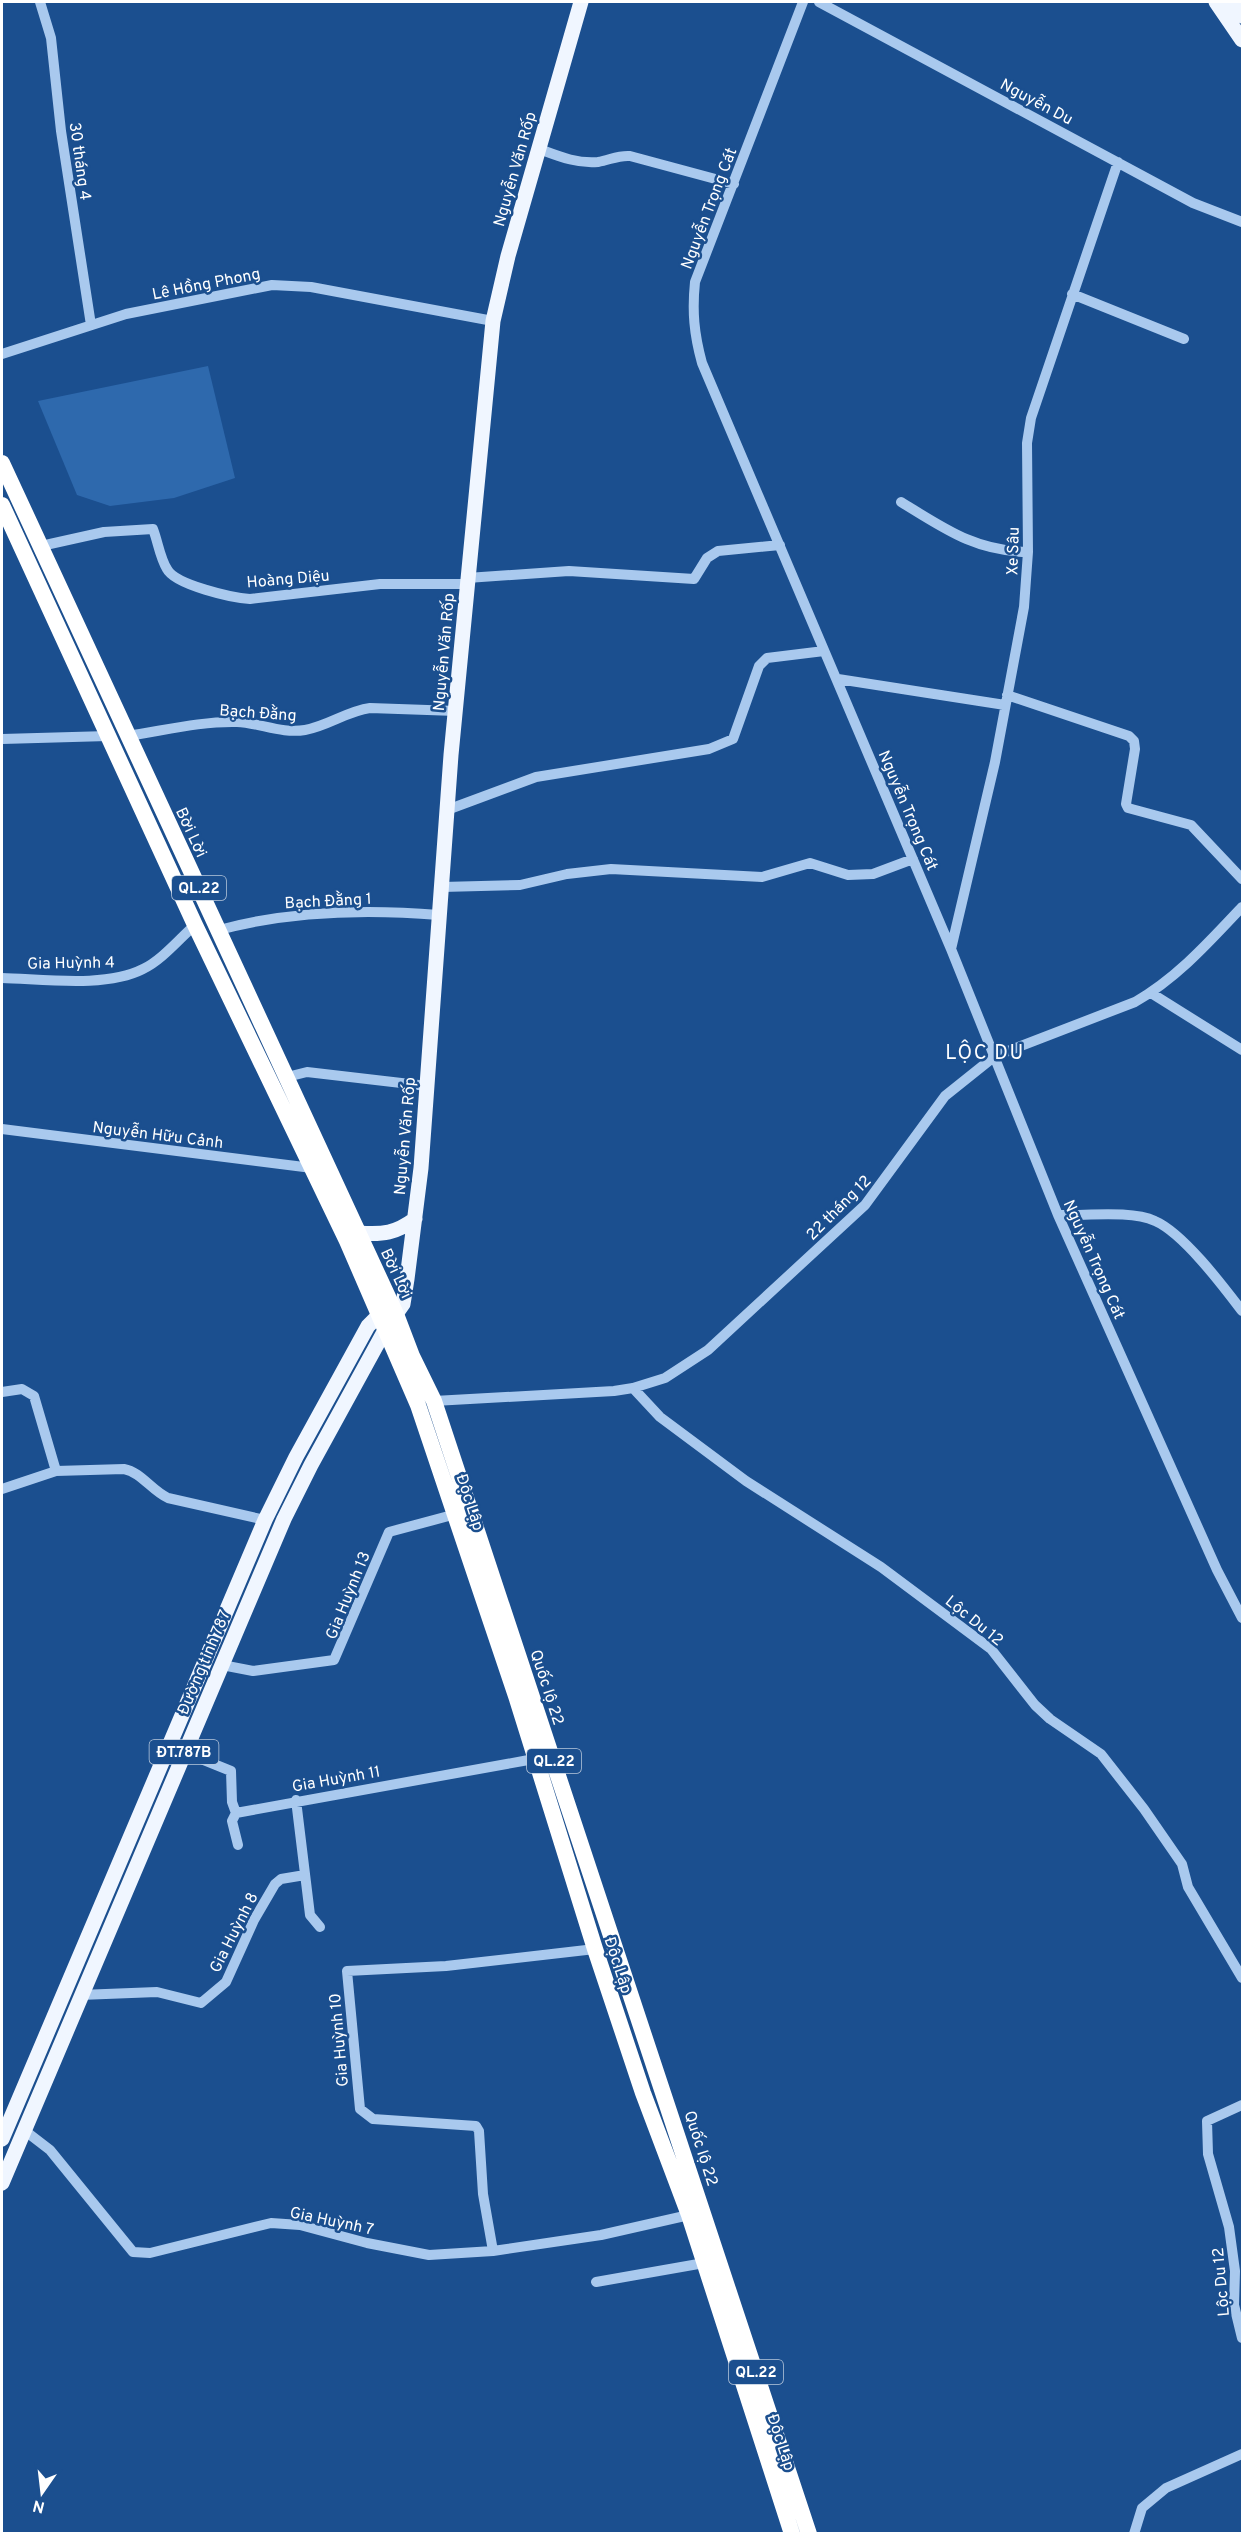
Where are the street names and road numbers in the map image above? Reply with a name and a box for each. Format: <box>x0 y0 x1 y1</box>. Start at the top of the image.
street label: Nguyễn Du <box>996 73 1077 130</box>
street label: Nguyễn Văn Rốp <box>488 109 542 229</box>
street label: 30 tháng 4 <box>64 121 94 202</box>
street label: Nguyễn Trọng Cát <box>676 144 742 272</box>
street label: Lê Hồng Phong <box>150 264 262 305</box>
street label: Xe Sâu <box>1003 526 1025 576</box>
street label: Hoàng Diệu <box>246 566 331 594</box>
street label: Nguyễn Văn Rốp <box>428 592 460 712</box>
street label: Bạch Đằng <box>219 699 297 727</box>
street label: Nguyễn Trọng Cát <box>873 747 943 874</box>
street label: Bời Lời <box>170 805 210 861</box>
road number: QL.22 <box>172 876 226 900</box>
street label: Bạch Đằng 1 <box>284 888 372 914</box>
street label: Gia Huỳnh 4 <box>27 953 115 975</box>
street label: Nguyễn Văn Rốp <box>389 1076 421 1196</box>
street label: Nguyễn Hữu Cảnh <box>91 1116 225 1154</box>
street label: 22 tháng 12 <box>803 1172 876 1245</box>
street label: Nguyễn Trọng Cát <box>1058 1196 1130 1323</box>
street label: Bời Lời <box>375 1246 415 1302</box>
street label: Độc Lập <box>451 1472 488 1533</box>
street label: Gia Huỳnh 13 <box>322 1549 376 1643</box>
street label: Lộc Du 12 <box>941 1592 1007 1651</box>
street label: Đường tỉnh 787 <box>174 1607 236 1718</box>
street label: Quốc lộ 22 <box>524 1647 569 1728</box>
road number: ĐT.787B <box>150 1740 219 1764</box>
road number: QL.22 <box>527 1749 581 1773</box>
street label: Gia Huỳnh 11 <box>290 1762 382 1798</box>
street label: Gia Huỳnh 8 <box>206 1889 264 1976</box>
street label: Độc Lập <box>599 1935 636 1996</box>
street label: Gia Huỳnh 10 <box>326 1992 354 2087</box>
street label: Quốc lộ 22 <box>678 2108 723 2189</box>
street label: Gia Huỳnh 7 <box>288 2203 375 2241</box>
street label: Lộc Du 12 <box>1209 2246 1235 2317</box>
road number: QL.22 <box>729 2360 783 2384</box>
street label: Độc Lập <box>762 2412 799 2473</box>

